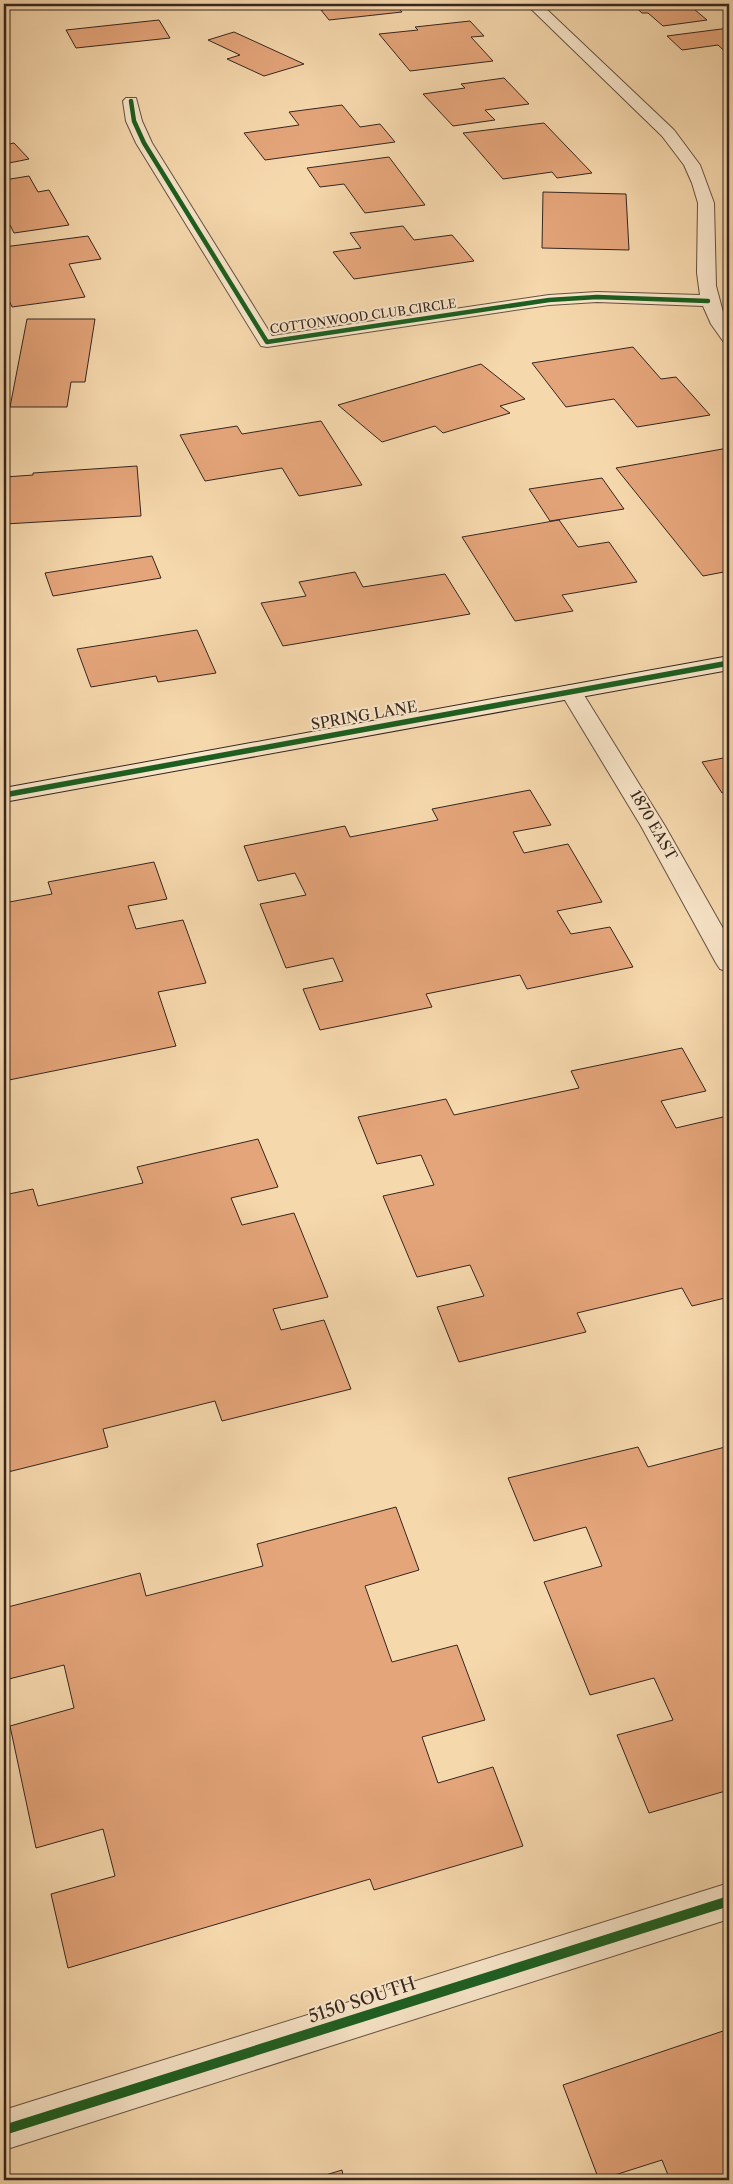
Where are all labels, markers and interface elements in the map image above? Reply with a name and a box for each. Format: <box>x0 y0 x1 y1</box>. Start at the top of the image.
street label: COTTONWOOD CLUB CIRCLE <box>269 295 457 337</box>
street label: SPRING LANE <box>309 696 419 734</box>
street label: 1870 EAST <box>626 787 682 864</box>
street label: 5150 SOUTH <box>305 1972 419 2028</box>

